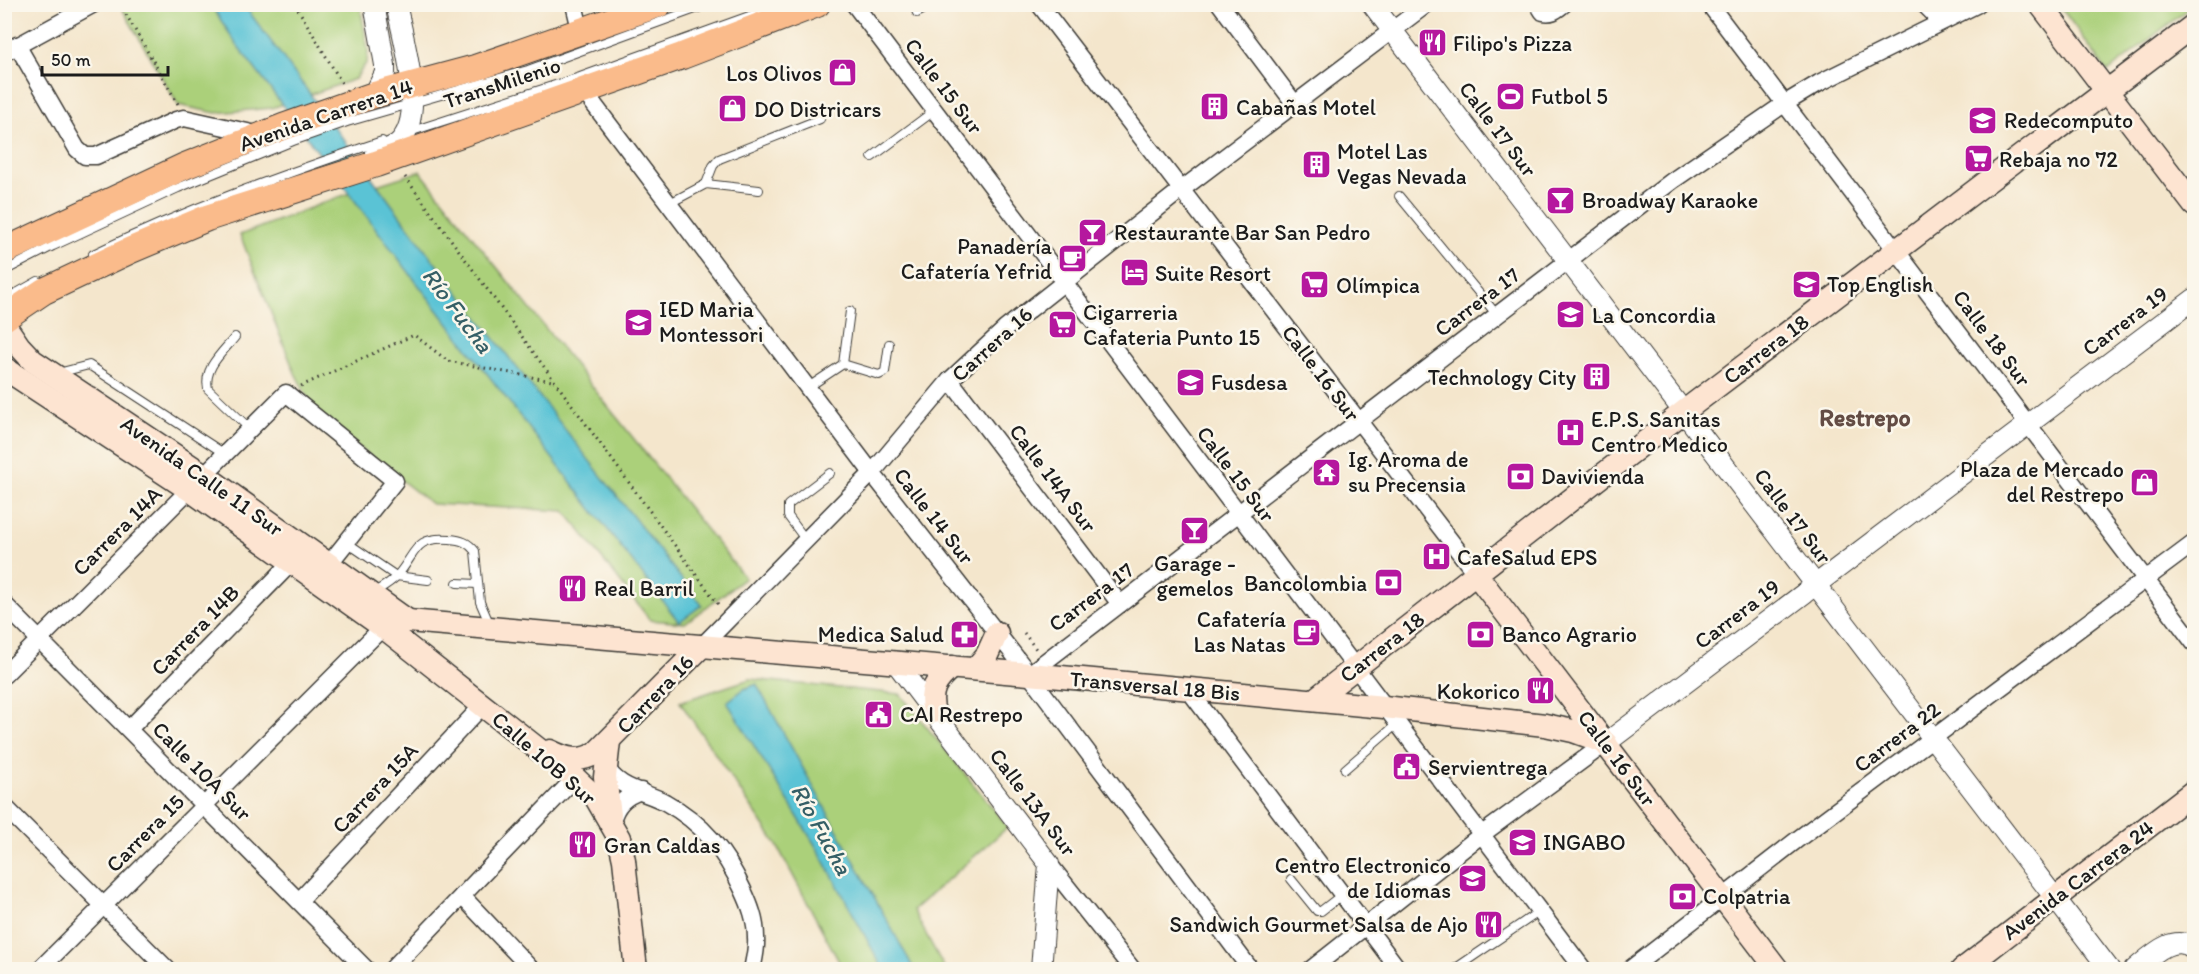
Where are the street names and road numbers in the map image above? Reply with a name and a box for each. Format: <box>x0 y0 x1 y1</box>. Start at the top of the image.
street label: Calle 15 Sur <box>899 33 989 140</box>
street label: TransMilenio <box>440 51 564 115</box>
street label: Avenida Carrera 14 <box>236 73 416 157</box>
street label: Calle 17 Sur <box>1453 76 1543 182</box>
street label: Carrera 17 <box>1429 261 1525 343</box>
street label: Carrera 19 <box>2077 280 2173 362</box>
street label: Calle 18 Sur <box>1947 284 2037 392</box>
street label: Carrera 16 <box>946 300 1038 388</box>
street label: Carrera 18 <box>1718 308 1814 390</box>
street label: Calle 16 Sur <box>1276 320 1366 427</box>
street label: Avenida Calle 11 Sur <box>115 410 289 542</box>
street label: Calle 14A Sur <box>1003 418 1103 538</box>
street label: Calle 15 Sur <box>1191 421 1281 528</box>
street label: Calle 14 Sur <box>888 462 980 570</box>
street label: Calle 17 Sur <box>1748 463 1838 569</box>
street label: Carrera 14A <box>67 481 167 581</box>
street label: Carrera 17 <box>1043 556 1139 638</box>
street label: Carrera 19 <box>1689 573 1785 655</box>
street label: Carrera 14B <box>145 579 245 681</box>
street label: Carrera 18 <box>1334 605 1430 689</box>
street label: Carrera 16 <box>611 649 699 739</box>
street label: Transversal 18 Bis <box>1069 665 1241 707</box>
street label: Carrera 22 <box>1848 695 1946 778</box>
street label: Calle 10B Sur <box>486 705 602 811</box>
street label: Calle 16 Sur <box>1572 705 1662 812</box>
street label: Calle 10A Sur <box>147 716 258 827</box>
street label: Carrera 15A <box>326 737 424 839</box>
street label: Calle 13A Sur <box>984 743 1082 861</box>
street label: Carrera 15 <box>100 788 190 878</box>
street label: Avenida Carrera 24 <box>1997 814 2159 946</box>

